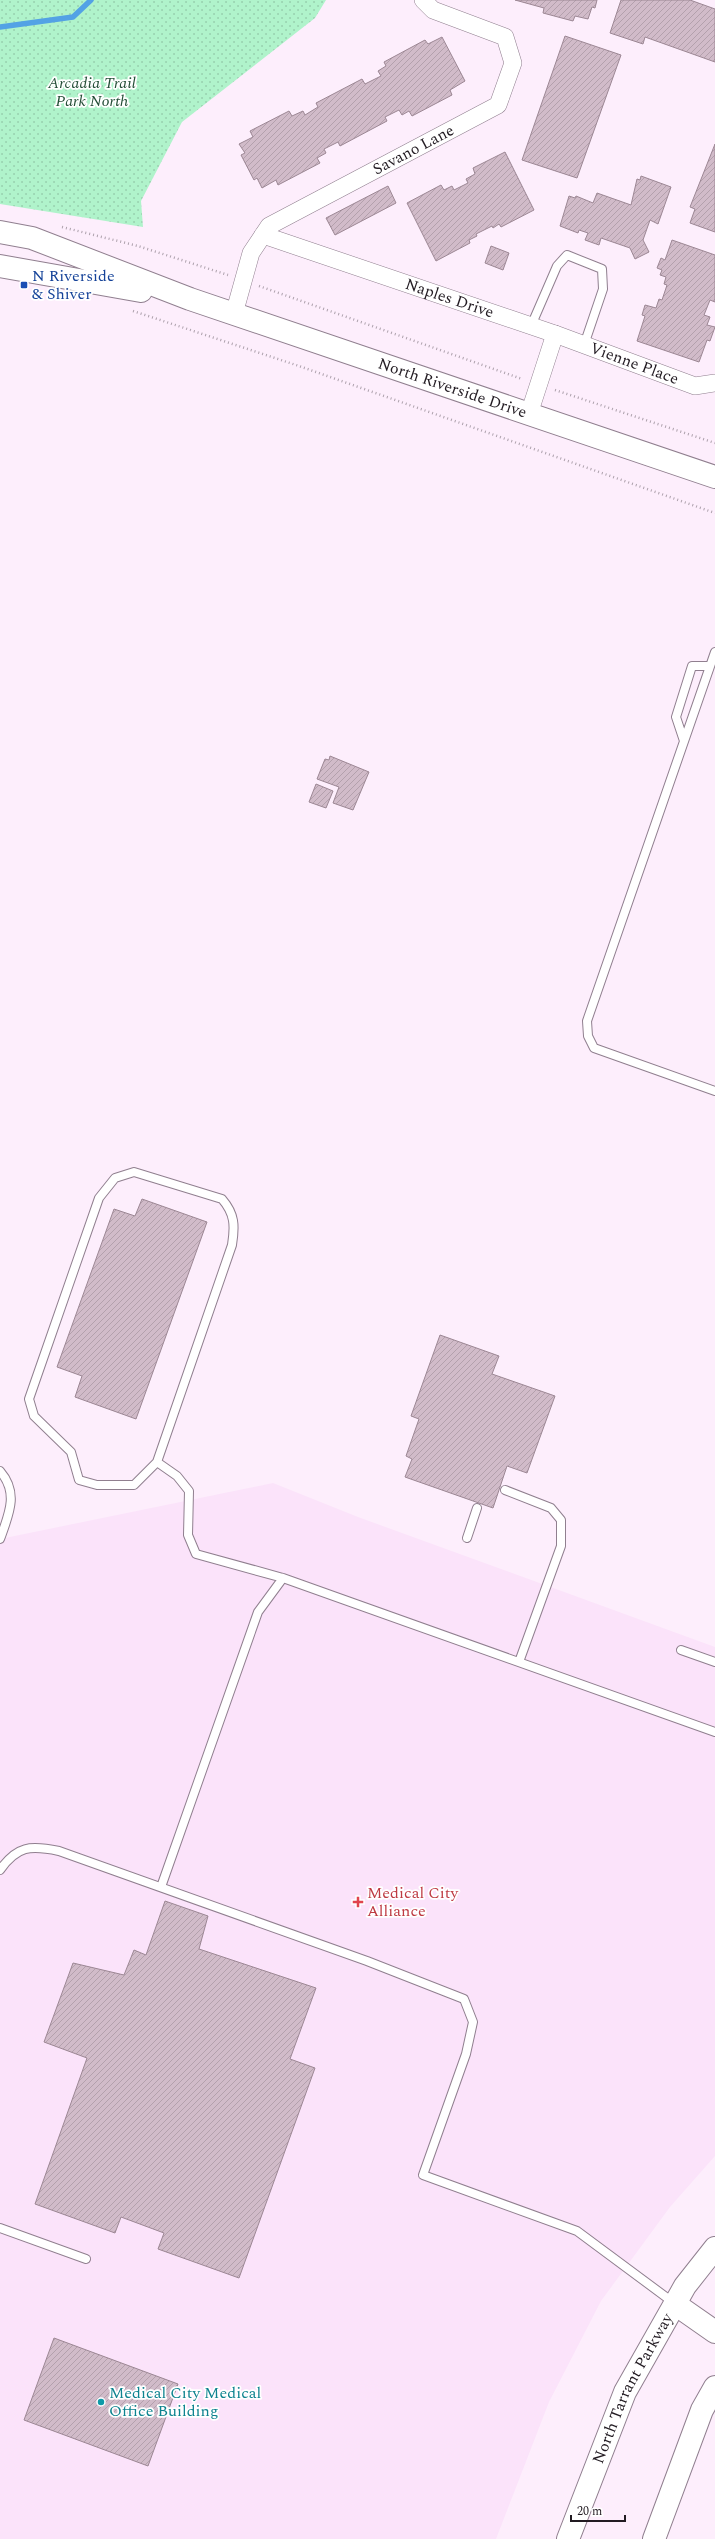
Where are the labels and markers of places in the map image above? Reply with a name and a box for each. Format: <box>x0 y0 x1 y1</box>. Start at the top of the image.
place label: N Riverside & Shiver <box>32 264 115 306</box>
marker: N Riverside & Shiver <box>19 280 29 290</box>
place label: Medical City Alliance <box>367 1881 459 1923</box>
marker: Medical City Alliance <box>352 1896 364 1908</box>
place label: Medical City Medical Office Building <box>109 2381 261 2423</box>
marker: Medical City Medical Office Building <box>96 2397 106 2407</box>

